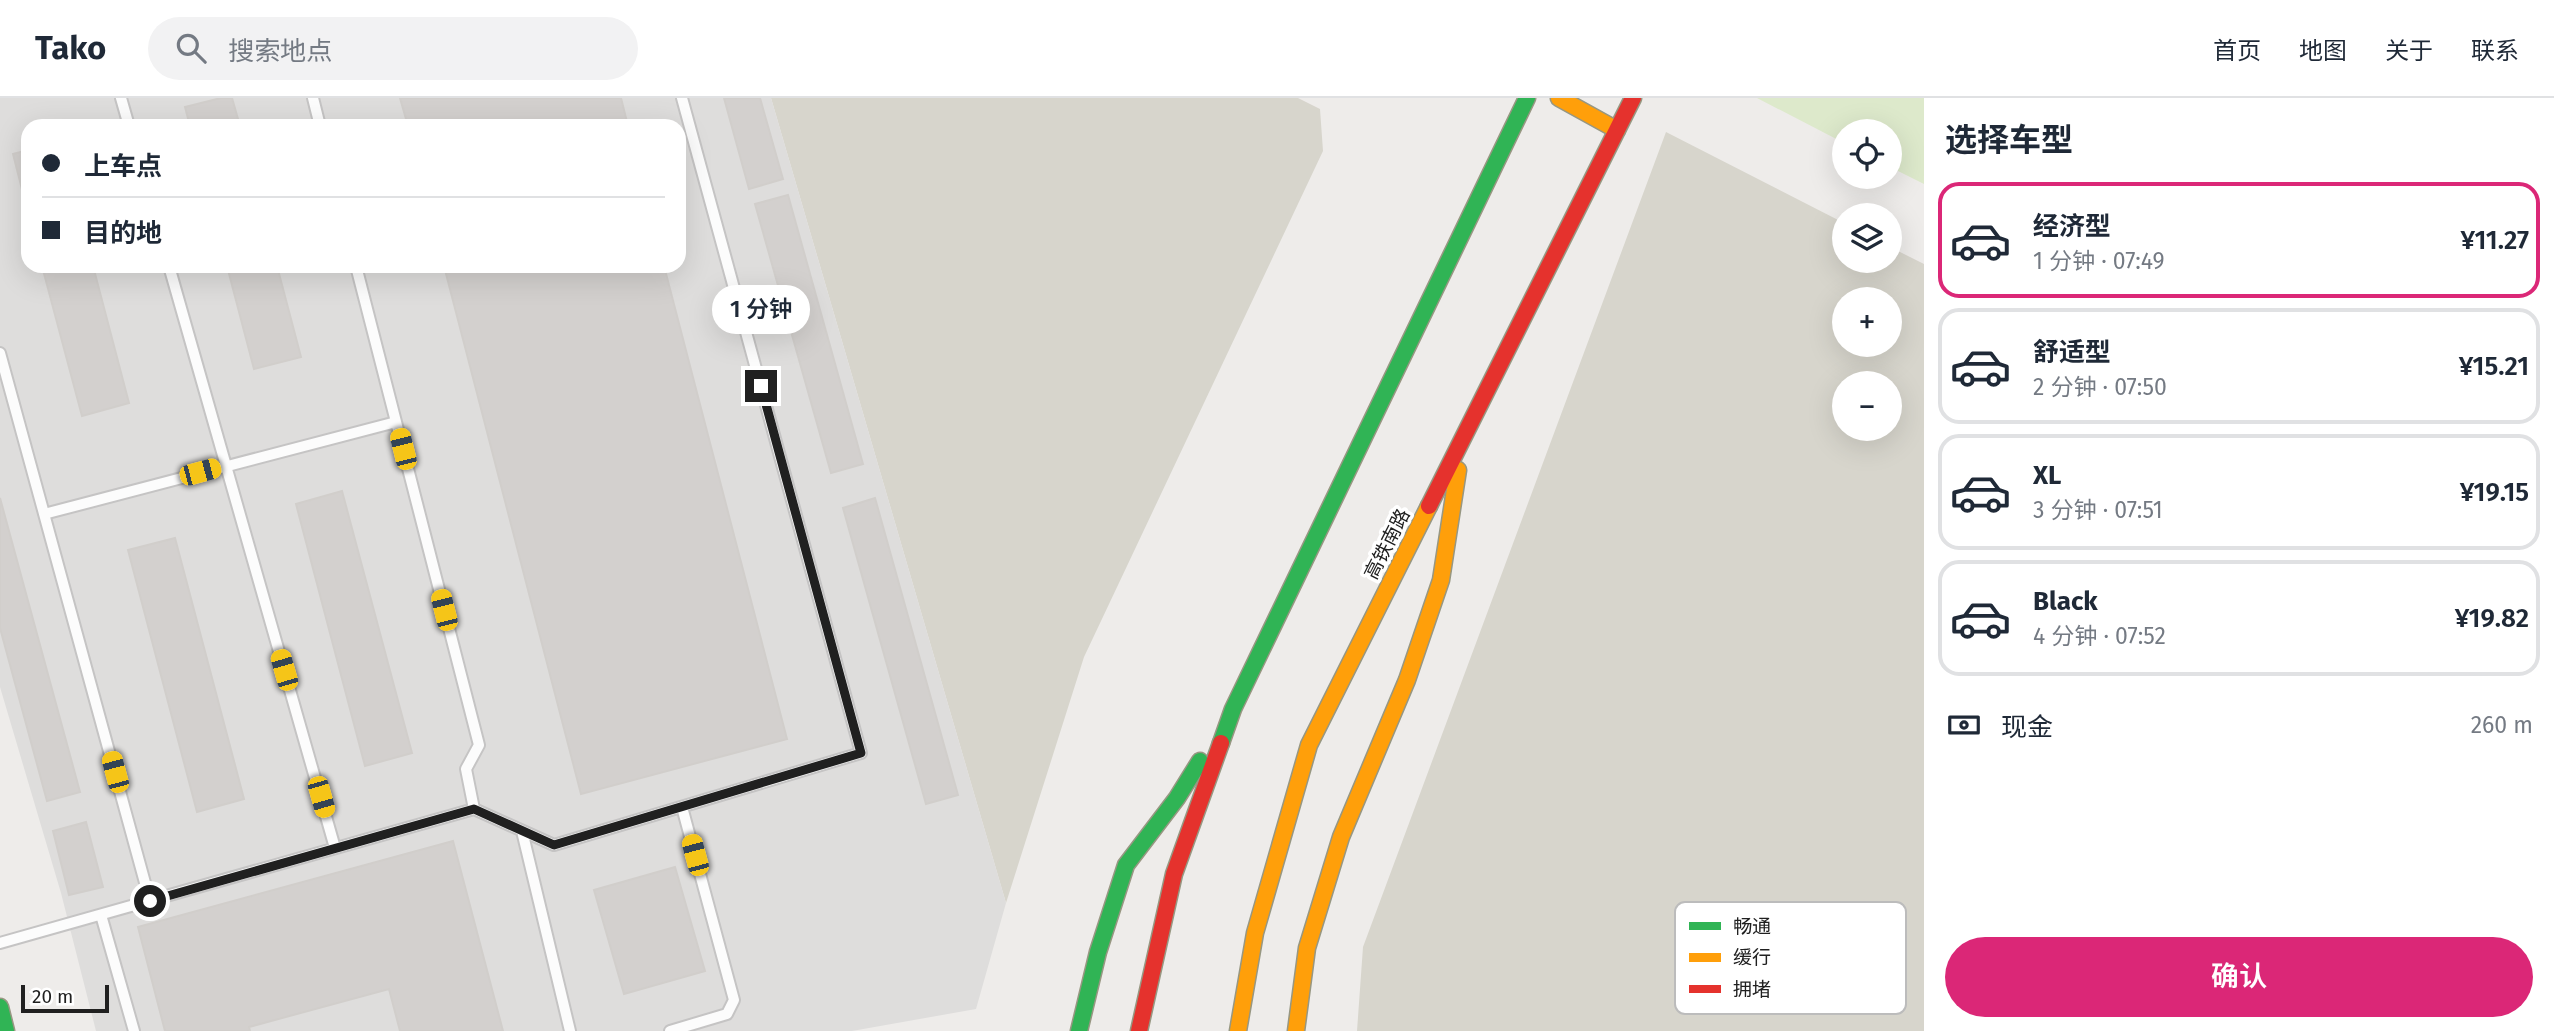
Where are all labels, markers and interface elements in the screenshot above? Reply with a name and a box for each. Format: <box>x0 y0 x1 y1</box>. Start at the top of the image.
search box <box>148 17 638 80</box>
text: Tako <box>35 28 106 68</box>
icon: search <box>172 29 210 67</box>
text: 搜索地点 <box>228 36 332 67</box>
text: 首页 <box>2213 37 2261 65</box>
text: 地图 <box>2299 37 2347 65</box>
text: 关于 <box>2385 37 2433 65</box>
text: 联系 <box>2471 37 2519 65</box>
map controls <box>1832 119 1902 441</box>
button: locate <box>1832 119 1902 189</box>
text: 选择车型 <box>1945 121 2073 159</box>
text: 上车点 <box>84 151 162 182</box>
button: layers <box>1832 203 1902 273</box>
icon: car <box>1949 209 2012 272</box>
text: 经济型 <box>2033 211 2111 242</box>
text: 目的地 <box>84 218 162 249</box>
text: ¥11.27 <box>2461 225 2529 256</box>
text: 1 分钟 · 07:49 <box>2033 247 2165 275</box>
callout: 1 分钟 <box>712 285 810 334</box>
button: + <box>1832 287 1902 357</box>
text: 1 分钟 <box>730 295 792 323</box>
icon: car <box>1949 335 2012 398</box>
text: 舒适型 <box>2033 337 2111 368</box>
text: ¥15.21 <box>2459 351 2529 382</box>
route end <box>745 370 777 402</box>
button: − <box>1832 371 1902 441</box>
text: 2 分钟 · 07:50 <box>2033 373 2167 401</box>
car <box>388 426 419 472</box>
car <box>177 456 224 488</box>
text: XL <box>2033 460 2061 491</box>
icon: car <box>1949 461 2012 524</box>
text: ¥19.15 <box>2460 477 2529 508</box>
text: 3 分钟 · 07:51 <box>2033 496 2163 524</box>
street label: 高铁南路 <box>1359 505 1415 583</box>
text: Black <box>2033 586 2098 617</box>
car <box>429 587 460 633</box>
icon: car <box>1949 587 2012 650</box>
text: ¥19.82 <box>2455 603 2529 634</box>
text: 4 分钟 · 07:52 <box>2033 622 2166 650</box>
car <box>269 647 300 693</box>
icon: cash <box>1945 706 1983 744</box>
text: 260 m <box>2471 711 2533 739</box>
text: 现金 <box>2001 712 2053 743</box>
car <box>100 749 131 795</box>
car <box>306 774 337 820</box>
car <box>680 832 711 878</box>
route start <box>134 885 166 917</box>
legend <box>1675 902 1906 1014</box>
text: 畅通 <box>1733 915 1771 938</box>
button: 确认 <box>1945 937 2533 1017</box>
text: 缓行 <box>1733 946 1771 969</box>
text: 拥堵 <box>1733 978 1771 1001</box>
scale bar <box>21 982 108 1014</box>
text: 20 m <box>32 985 73 1008</box>

